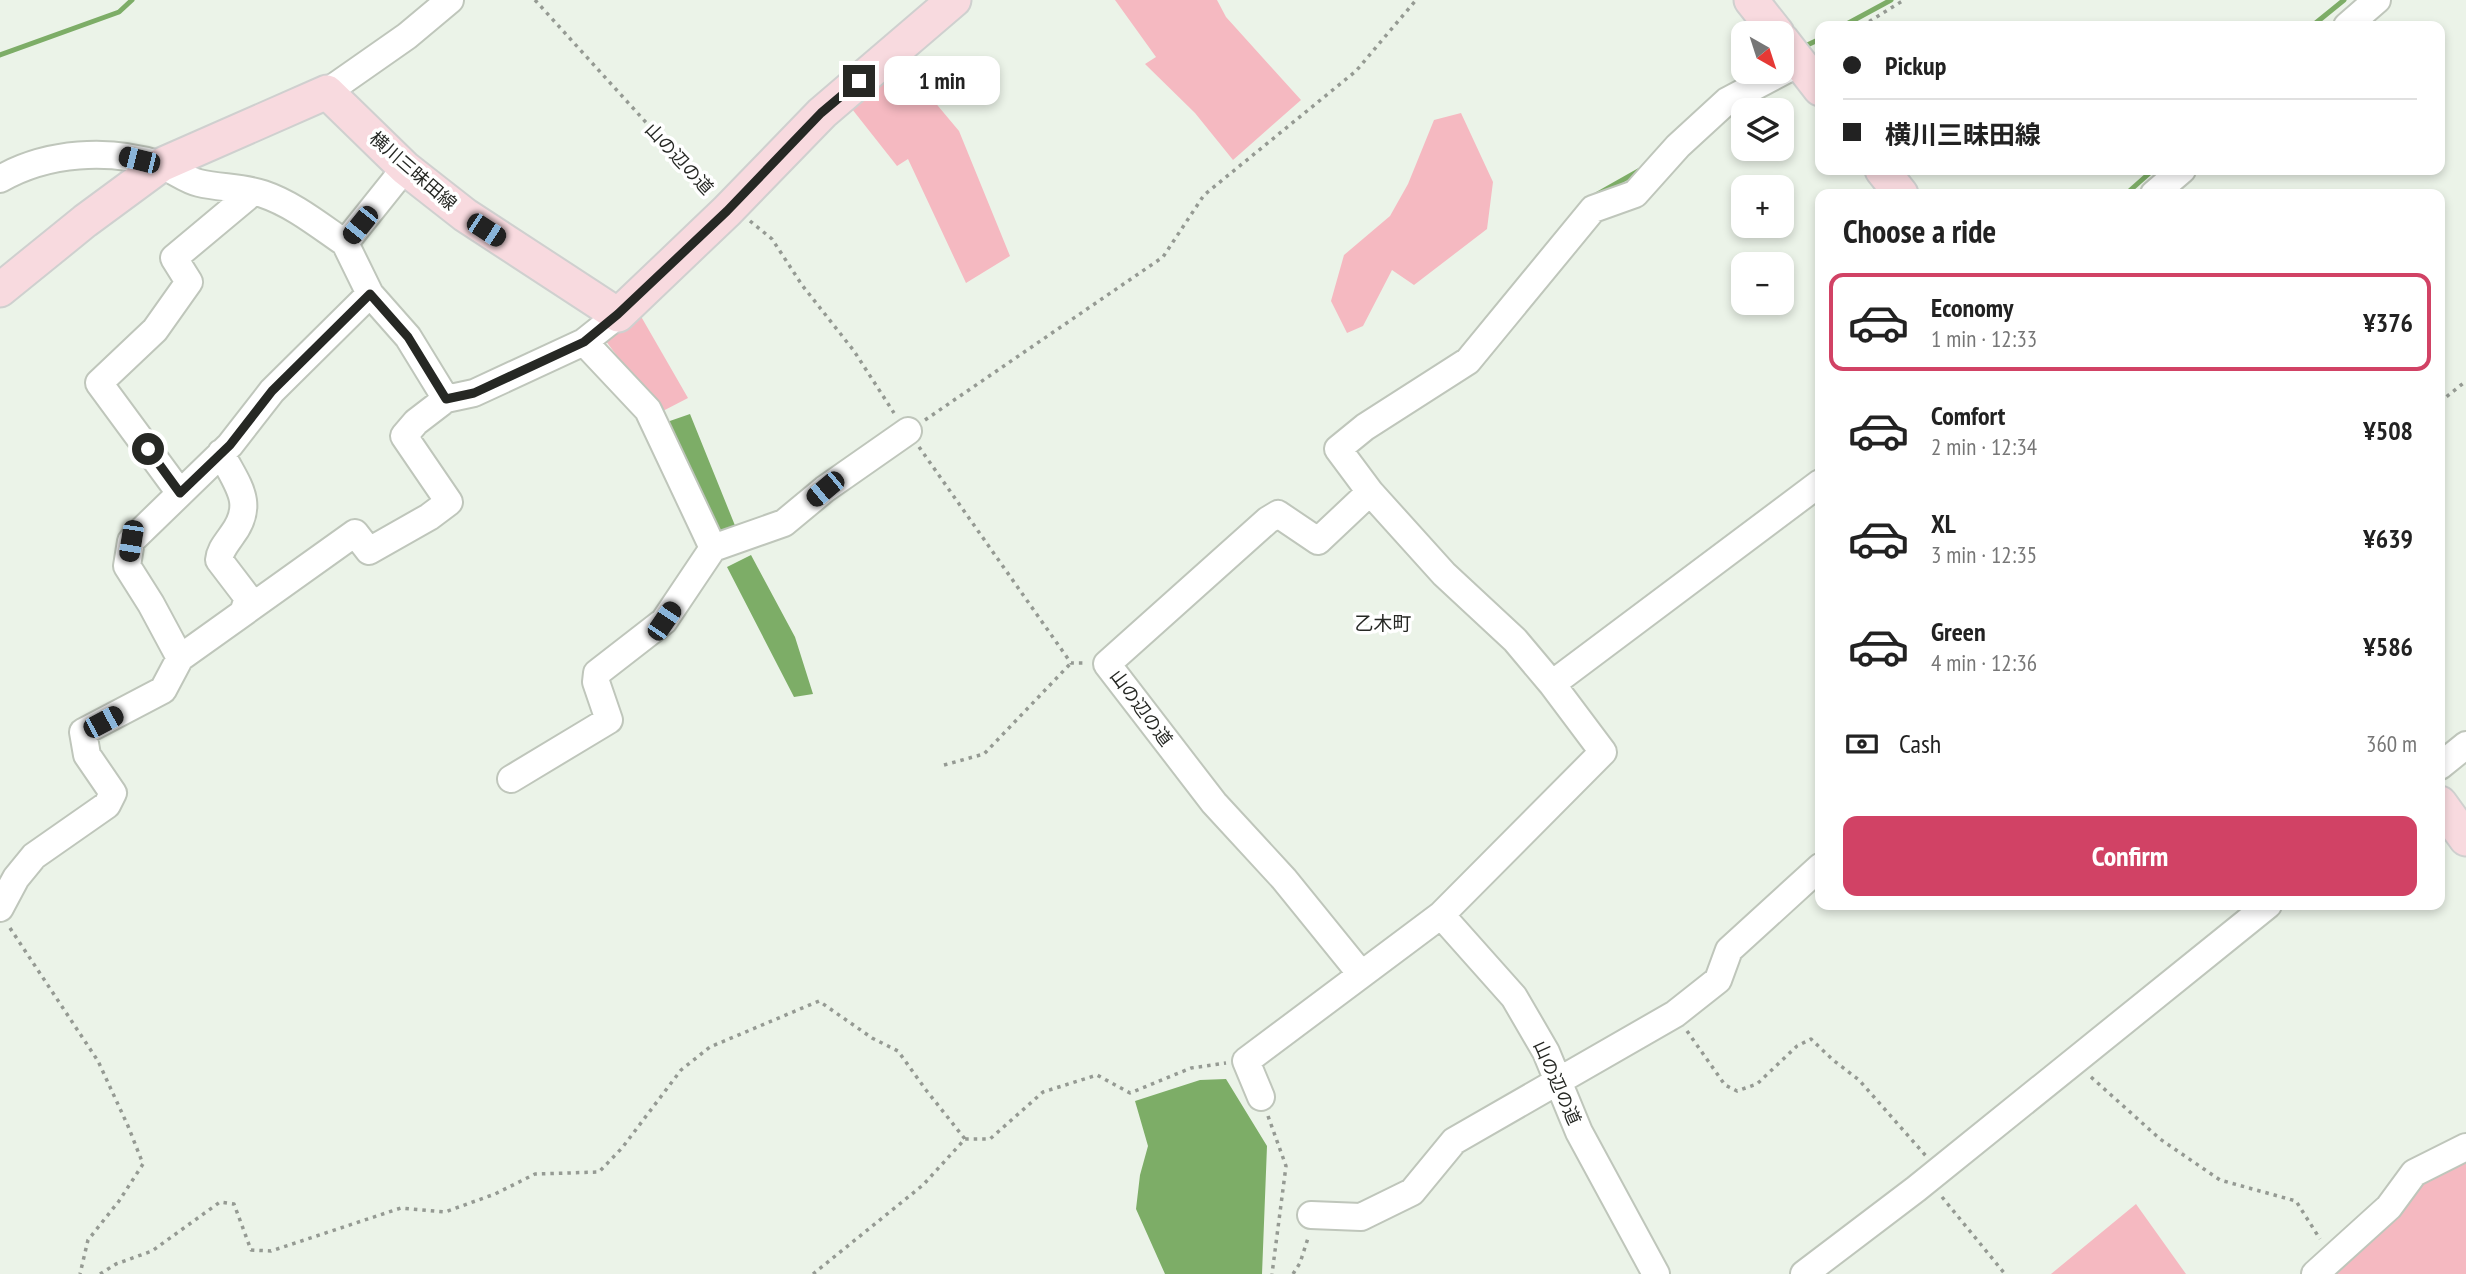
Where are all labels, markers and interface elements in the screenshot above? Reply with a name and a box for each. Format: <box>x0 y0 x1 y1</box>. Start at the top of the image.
north arrow <box>1731 21 1794 84</box>
map controls <box>1731 21 1794 315</box>
text: Pickup <box>1885 49 1946 82</box>
callout: 1 min <box>884 56 999 106</box>
route end <box>843 65 875 97</box>
text: 1 min <box>919 66 965 95</box>
button: layers <box>1731 98 1794 161</box>
street label: 山の辺の道 <box>640 118 718 199</box>
text: 横川三昧田線 <box>1885 118 2041 151</box>
street label: 横川三昧田線 <box>365 127 462 215</box>
car <box>117 145 162 175</box>
button: + <box>1731 175 1794 238</box>
car <box>339 202 382 248</box>
car <box>463 210 510 250</box>
text: Choose a ride <box>1843 210 1996 252</box>
button: − <box>1731 252 1794 315</box>
icon: car <box>1847 291 1910 354</box>
text: Economy <box>1931 291 2013 324</box>
text: ¥376 <box>2363 306 2413 339</box>
text: 1 min · 12:33 <box>1931 324 2037 353</box>
icon: car <box>1847 399 1910 462</box>
text: Comfort <box>1931 399 2005 432</box>
text: ¥508 <box>2363 414 2413 447</box>
text: 2 min · 12:34 <box>1931 432 2037 461</box>
route start <box>132 433 164 465</box>
car <box>803 467 848 511</box>
icon: car <box>1847 507 1910 570</box>
text: XL <box>1931 507 1956 540</box>
car <box>118 519 145 563</box>
text: ¥639 <box>2363 522 2413 555</box>
text: 3 min · 12:35 <box>1931 540 2037 569</box>
car <box>644 598 685 644</box>
district label: 乙木町 <box>1354 611 1412 635</box>
icon: car <box>1847 615 1910 678</box>
text: Green <box>1931 615 1986 648</box>
text: ¥586 <box>2363 630 2413 663</box>
text: 4 min · 12:36 <box>1931 648 2037 677</box>
street label: 山の辺の道 <box>1105 665 1178 751</box>
car <box>80 703 127 741</box>
icon: cash <box>1843 725 1881 763</box>
text: Cash <box>1899 727 1941 760</box>
text: 360 m <box>2366 729 2417 758</box>
button: Confirm <box>1843 816 2417 896</box>
street label: 山の辺の道 <box>1529 1037 1586 1129</box>

